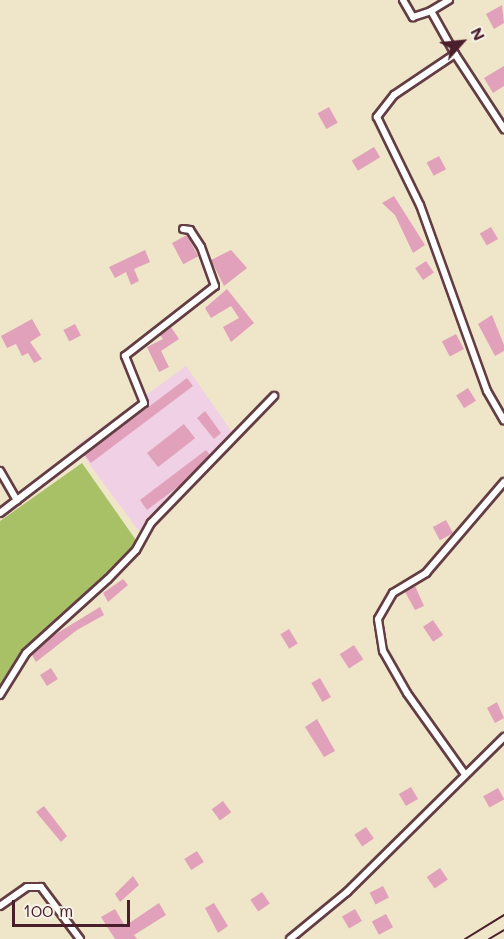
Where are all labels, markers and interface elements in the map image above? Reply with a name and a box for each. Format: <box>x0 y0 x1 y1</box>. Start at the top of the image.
north arrow <box>432 12 492 72</box>
text: N <box>466 23 491 44</box>
scale bar <box>15 888 134 926</box>
text: 100 m <box>23 898 73 922</box>

